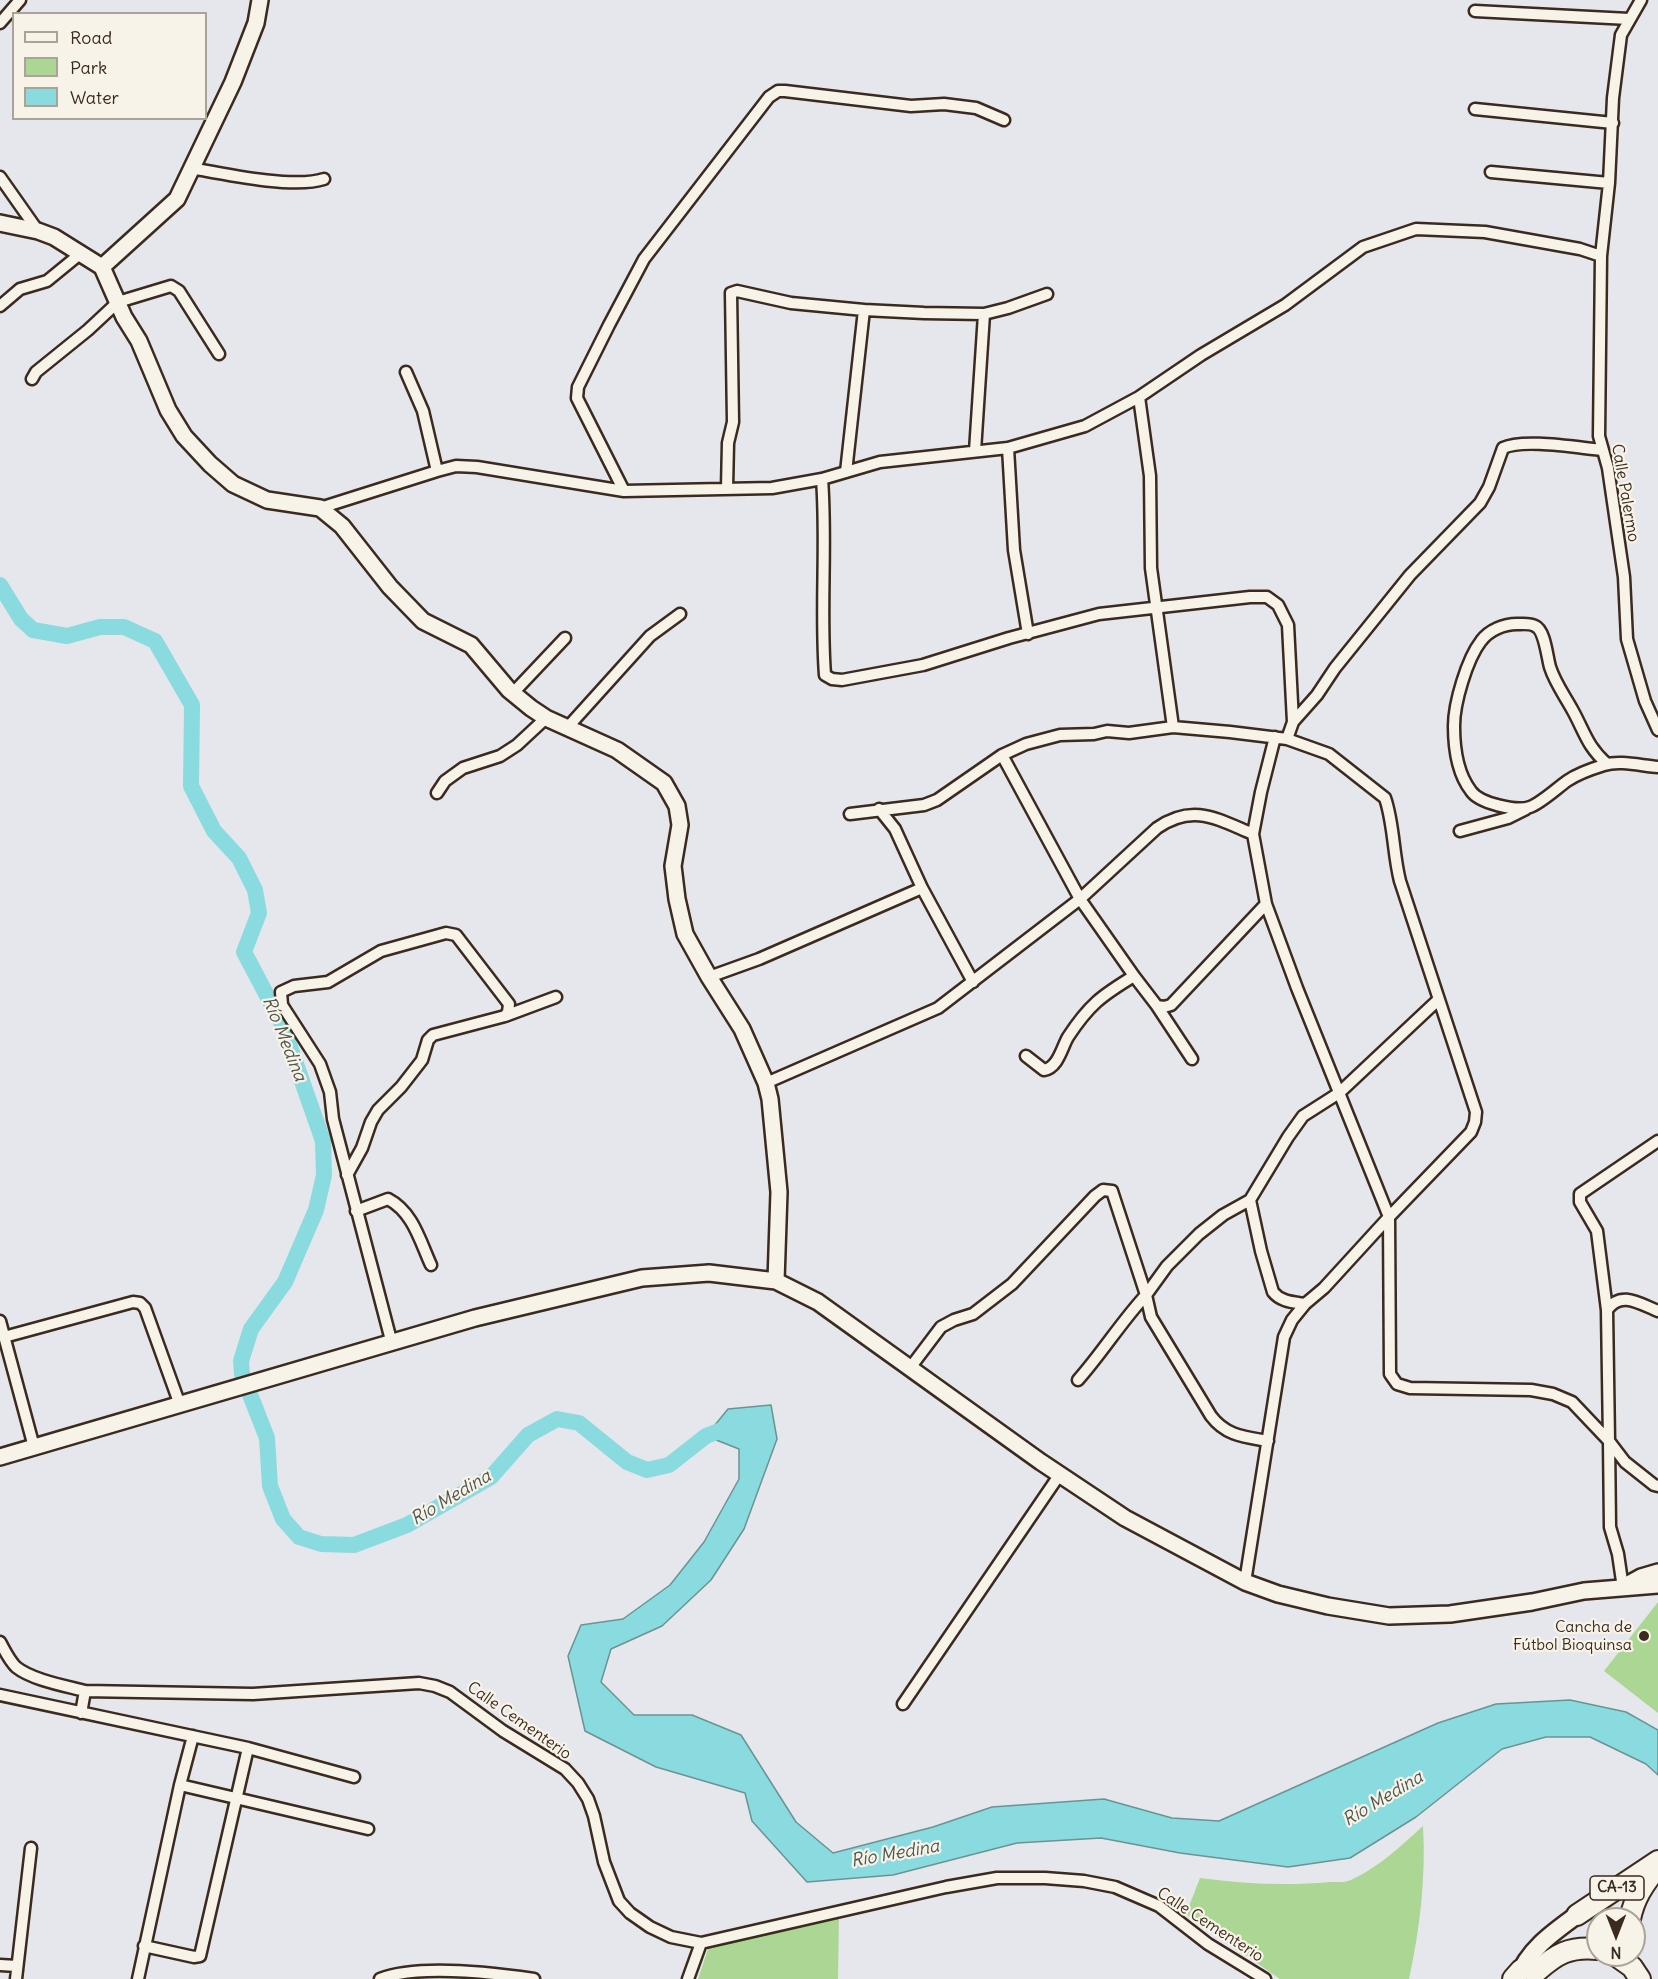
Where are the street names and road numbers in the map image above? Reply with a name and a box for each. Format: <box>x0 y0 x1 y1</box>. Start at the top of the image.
street label: Calle Palermo <box>1607 442 1643 544</box>
street label: Calle Cementerio <box>463 1678 575 1764</box>
road number: CA-13 <box>1590 1876 1644 1900</box>
street label: Calle Cementerio <box>1153 1884 1267 1966</box>

